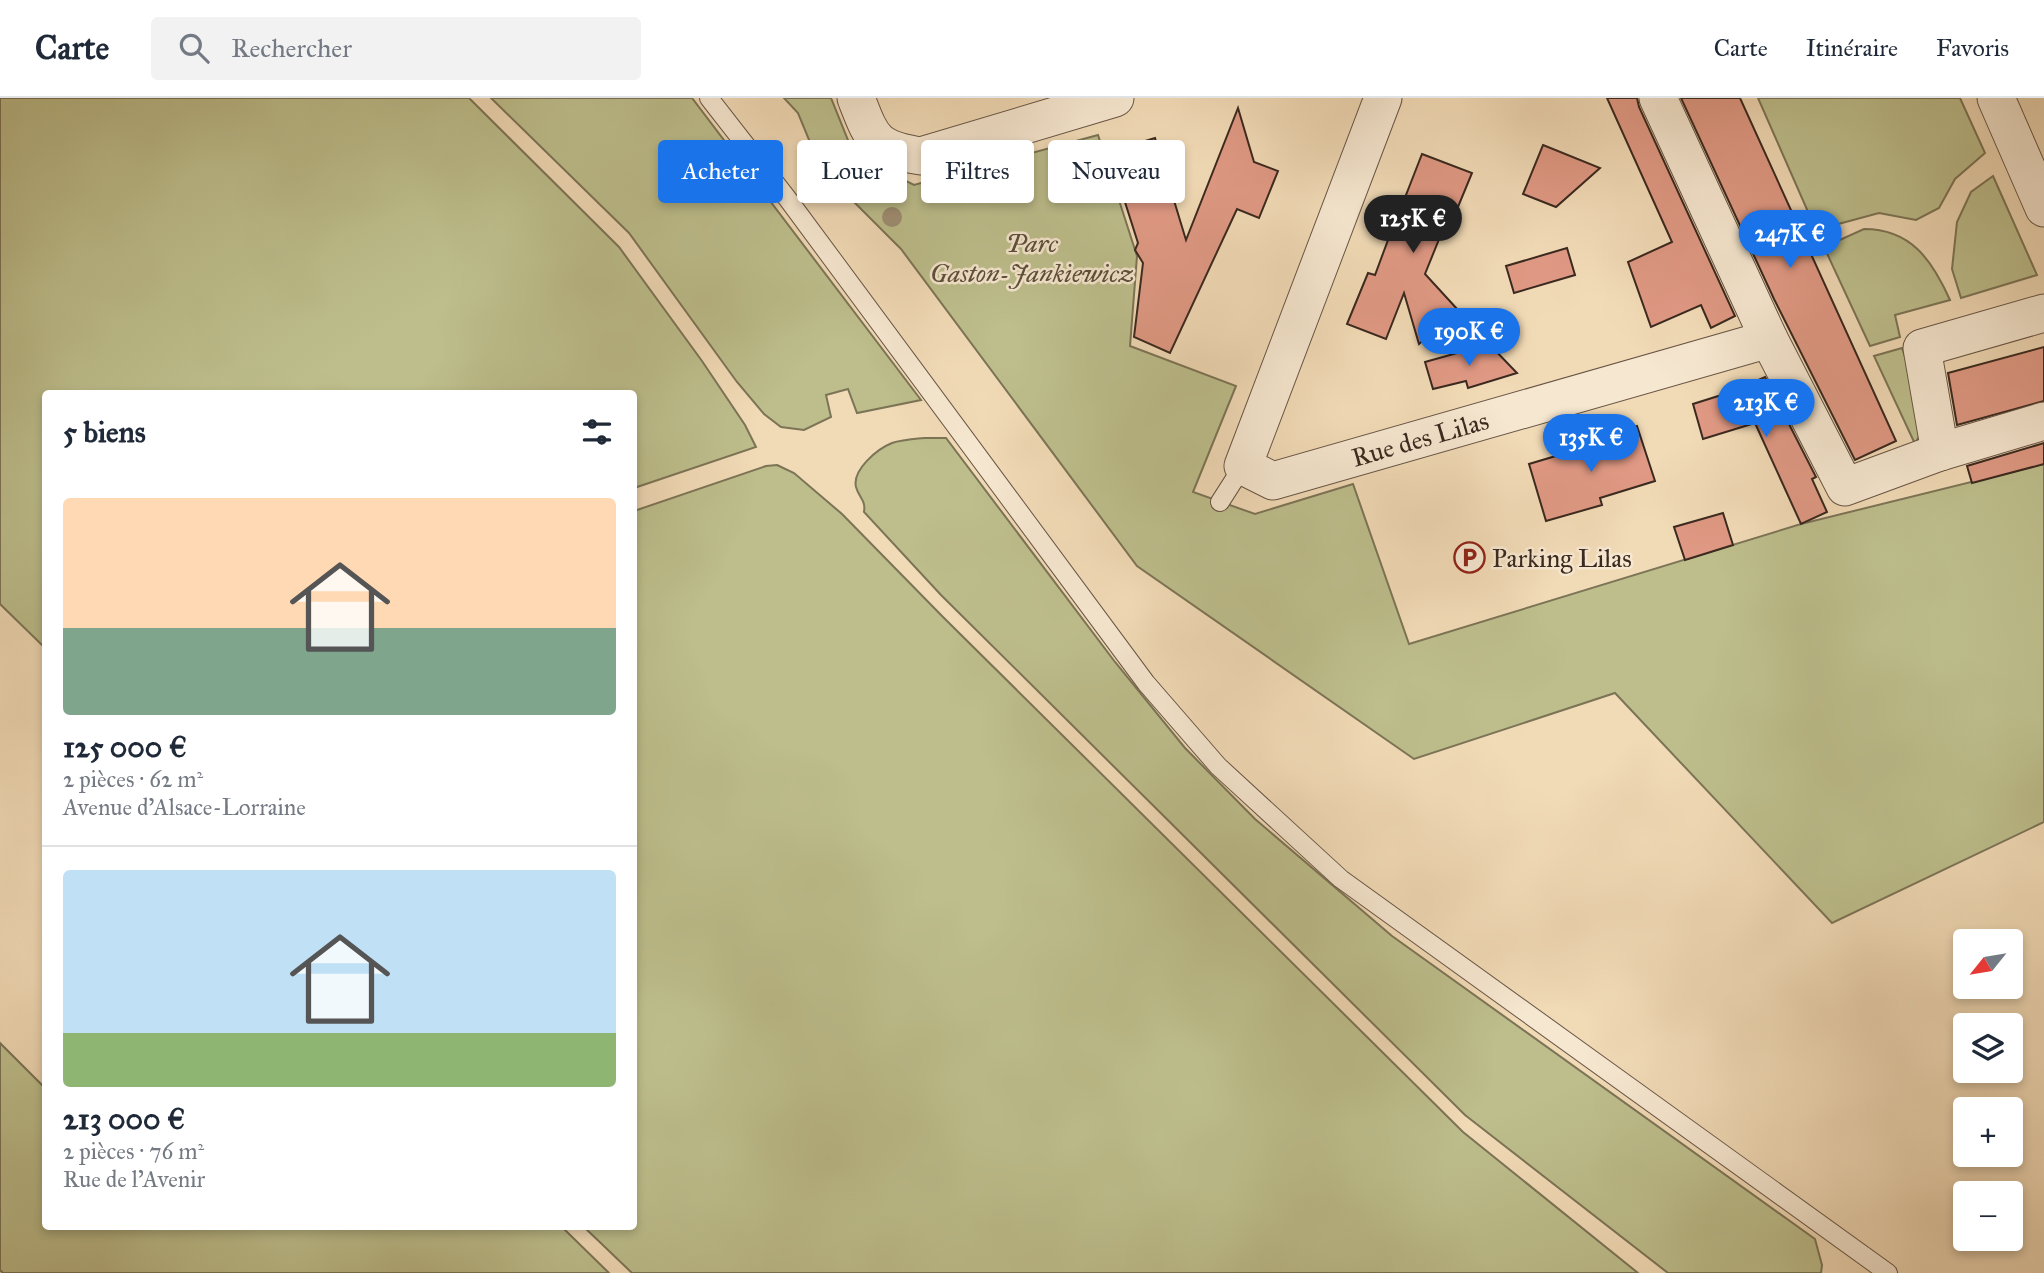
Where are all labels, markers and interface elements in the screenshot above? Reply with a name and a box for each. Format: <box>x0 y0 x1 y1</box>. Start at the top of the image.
search box <box>151 17 641 80</box>
text: Carte <box>35 28 109 68</box>
icon: search <box>175 29 213 67</box>
text: Rechercher <box>231 32 352 64</box>
text: Carte <box>1714 33 1768 63</box>
text: Itinéraire <box>1806 33 1898 63</box>
text: Favoris <box>1936 33 2009 63</box>
chip: Acheter <box>658 140 783 203</box>
chip: Louer <box>797 140 907 203</box>
chip: Filtres <box>921 140 1034 203</box>
chip: Nouveau <box>1048 140 1185 203</box>
pin: 125K € <box>1356 195 1470 255</box>
text: 125K € <box>1380 204 1446 232</box>
pin: 247K € <box>1733 211 1847 270</box>
text: 247K € <box>1755 219 1825 247</box>
park label: Parc Gaston-Jankiewicz <box>930 227 1134 289</box>
pin: 190K € <box>1412 308 1526 368</box>
text: 190K € <box>1434 317 1504 345</box>
pin: 213K € <box>1709 380 1823 439</box>
text: 213K € <box>1734 388 1798 416</box>
street label: Rue des Lilas <box>1348 404 1492 474</box>
icon: filters <box>578 413 616 451</box>
text: 5 biens <box>63 414 146 450</box>
pin: 135K € <box>1534 414 1648 474</box>
text: 135K € <box>1559 423 1623 451</box>
parking icon: Parking Lilas <box>1452 541 1486 575</box>
place label: Parking Lilas <box>1492 542 1632 574</box>
icon: home <box>277 544 403 670</box>
text: 125 000 € <box>63 729 187 765</box>
text: 2 pièces · 62 m² <box>63 765 203 793</box>
text: Avenue d'Alsace-Lorraine <box>63 793 306 821</box>
icon: home <box>277 916 403 1042</box>
north arrow <box>1953 929 2023 999</box>
map controls <box>1953 929 2023 1251</box>
button: layers <box>1953 1013 2023 1083</box>
button: + <box>1953 1097 2023 1167</box>
text: 213 000 € <box>63 1101 185 1137</box>
text: 2 pièces · 76 m² <box>63 1137 204 1165</box>
text: Rue de l'Avenir <box>63 1165 205 1193</box>
button: − <box>1953 1181 2023 1251</box>

